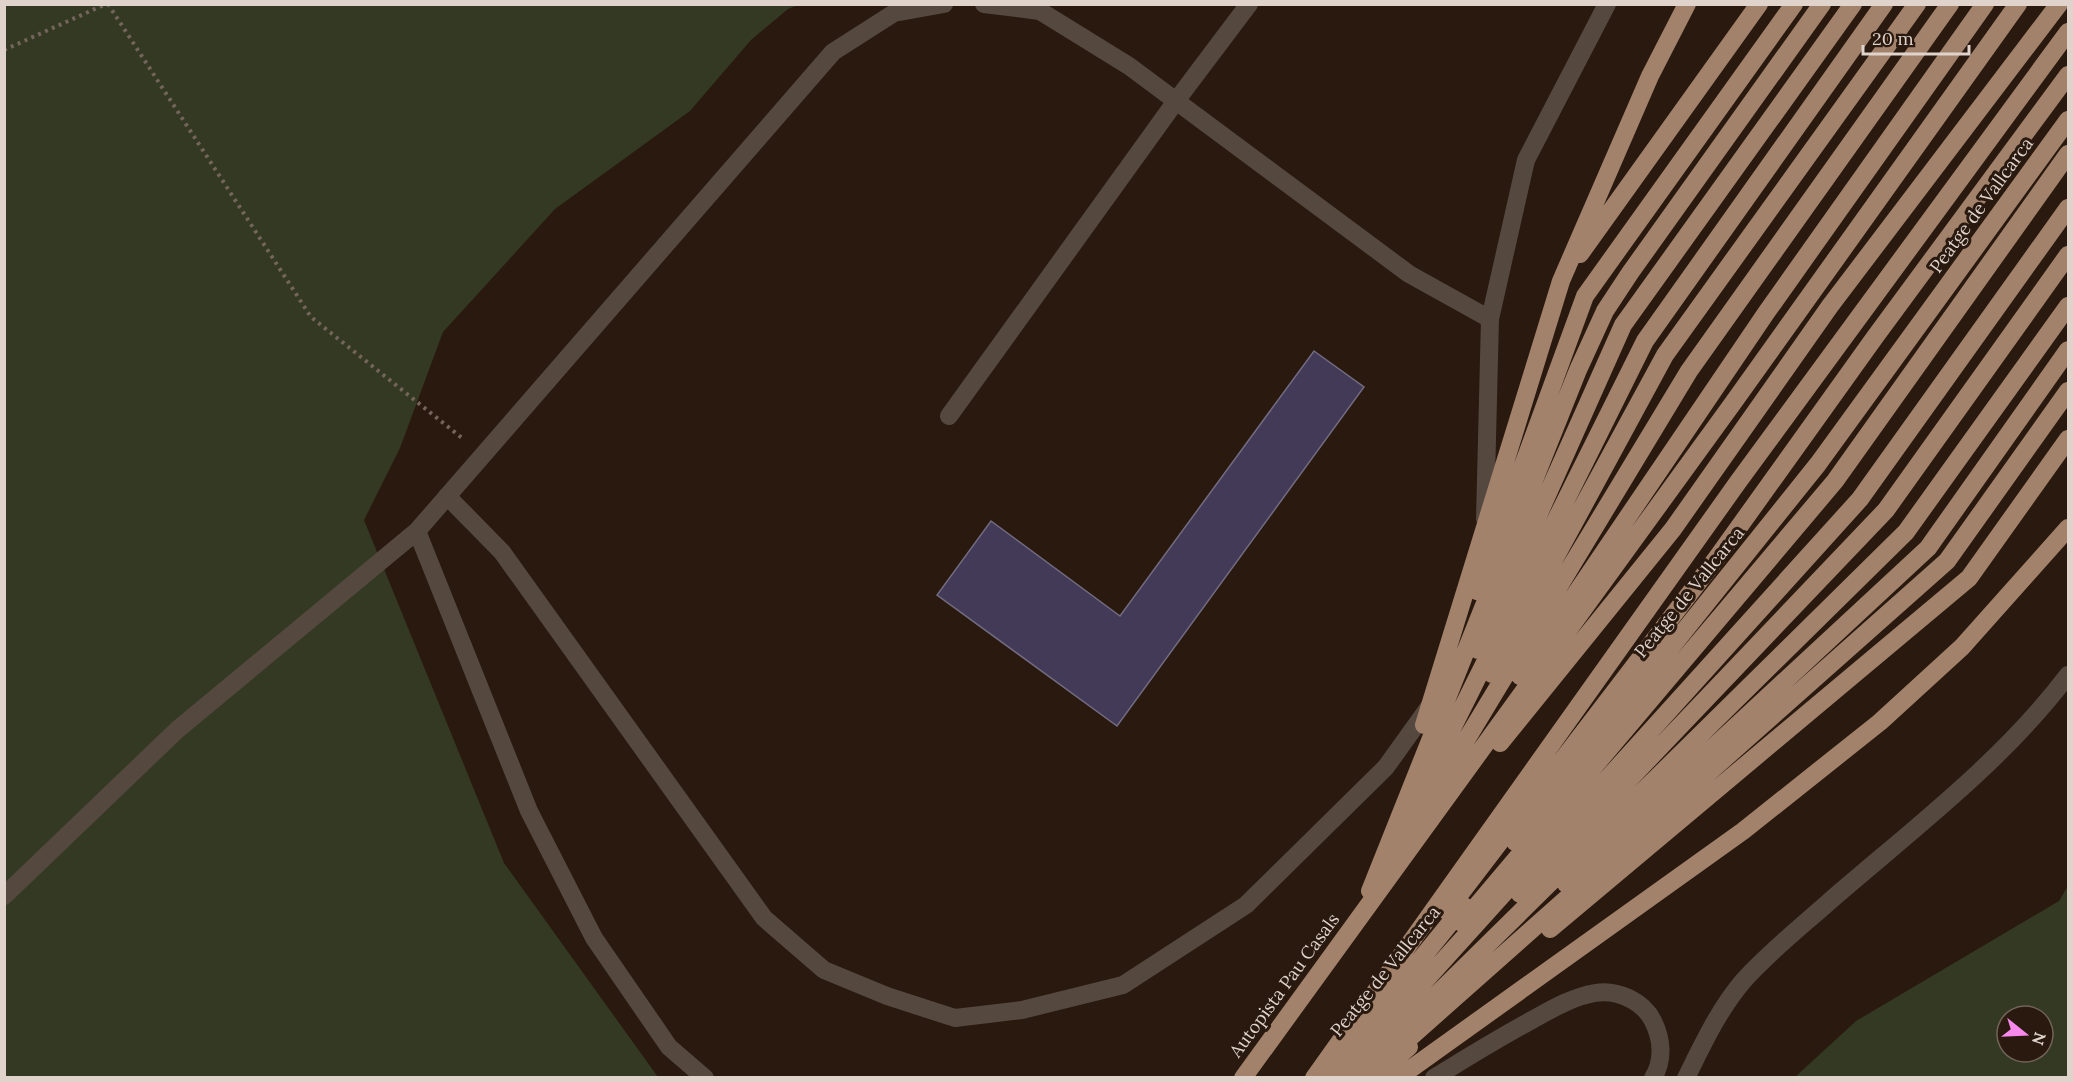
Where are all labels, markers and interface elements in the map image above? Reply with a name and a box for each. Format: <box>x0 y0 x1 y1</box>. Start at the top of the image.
scale bar <box>1863 18 1970 56</box>
text: 20 m <box>1872 27 1914 50</box>
street label: Peatge de Vallcarca <box>1924 133 2038 277</box>
street label: Peatge de Vallcarca <box>1629 522 1749 662</box>
street label: Peatge de Vallcarca <box>1325 901 1445 1041</box>
street label: Autopista Pau Casals <box>1223 908 1344 1062</box>
north arrow <box>1995 1004 2055 1064</box>
text: N <box>2028 1030 2051 1048</box>

